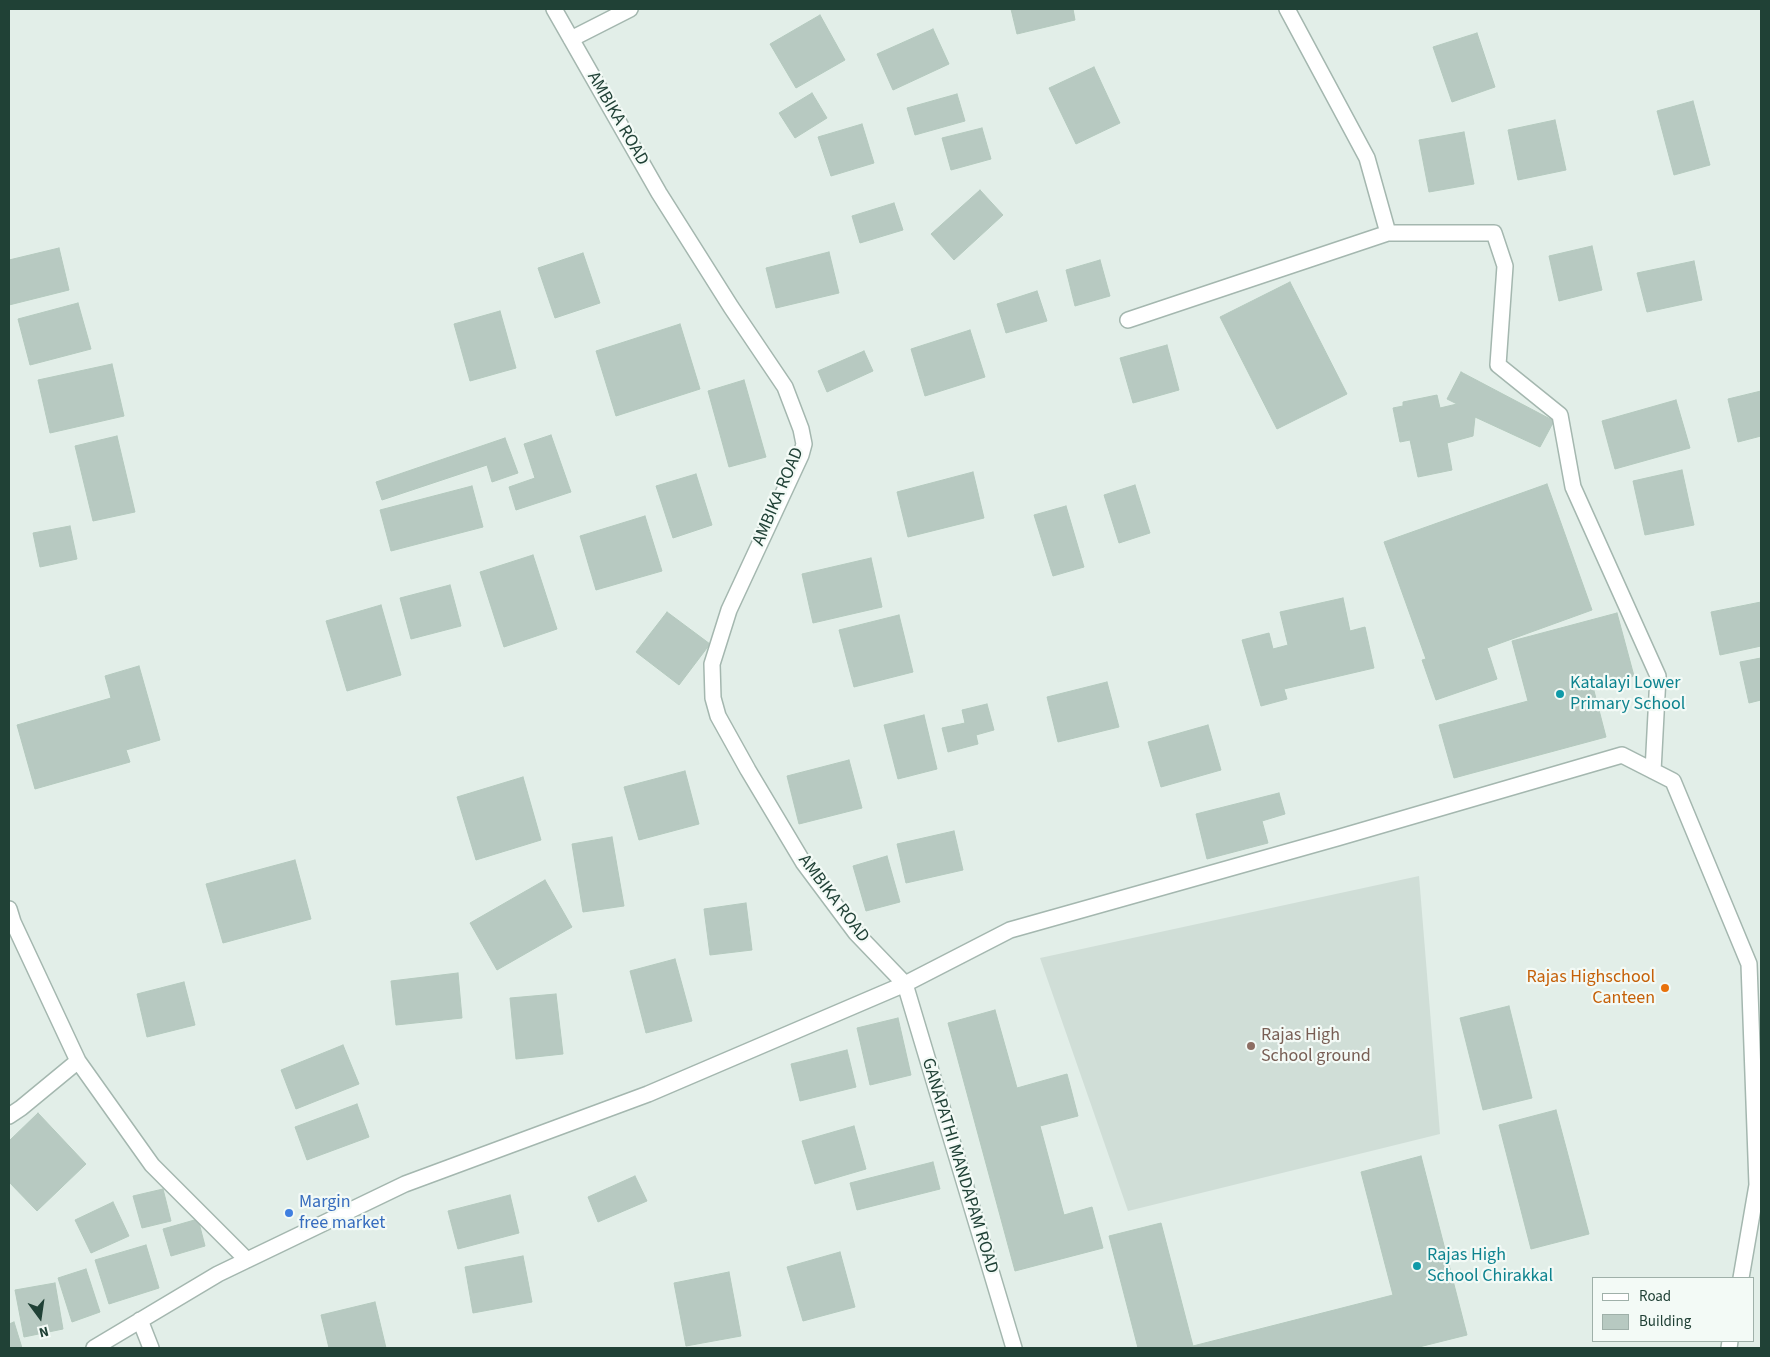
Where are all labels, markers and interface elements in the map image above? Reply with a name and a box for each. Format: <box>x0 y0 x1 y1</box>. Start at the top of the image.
street label: AMBIKA ROAD <box>581 68 653 170</box>
street label: AMBIKA ROAD <box>749 445 809 549</box>
place label: Katalayi Lower Primary School <box>1570 673 1685 716</box>
marker: Katalayi Lower Primary School <box>1554 688 1566 700</box>
street label: AMBIKA ROAD <box>793 851 873 947</box>
place label: Rajas Highschool Canteen <box>1526 967 1655 1010</box>
marker: Rajas Highschool Canteen <box>1659 982 1671 994</box>
place label: Rajas High School ground <box>1261 1025 1371 1068</box>
marker: Rajas High School ground <box>1245 1040 1257 1052</box>
street label: GANAPATHI MANDAPAM ROAD <box>916 1056 1002 1276</box>
place label: Margin free market <box>299 1192 385 1234</box>
marker: Margin free market <box>283 1207 295 1219</box>
place label: Rajas High School Chirakkal <box>1427 1245 1553 1288</box>
marker: Rajas High School Chirakkal <box>1411 1260 1423 1272</box>
legend <box>1592 1277 1755 1342</box>
text: Road <box>1639 1286 1671 1307</box>
north arrow <box>15 1292 65 1342</box>
text: Building <box>1639 1311 1691 1332</box>
text: N <box>37 1321 51 1342</box>

